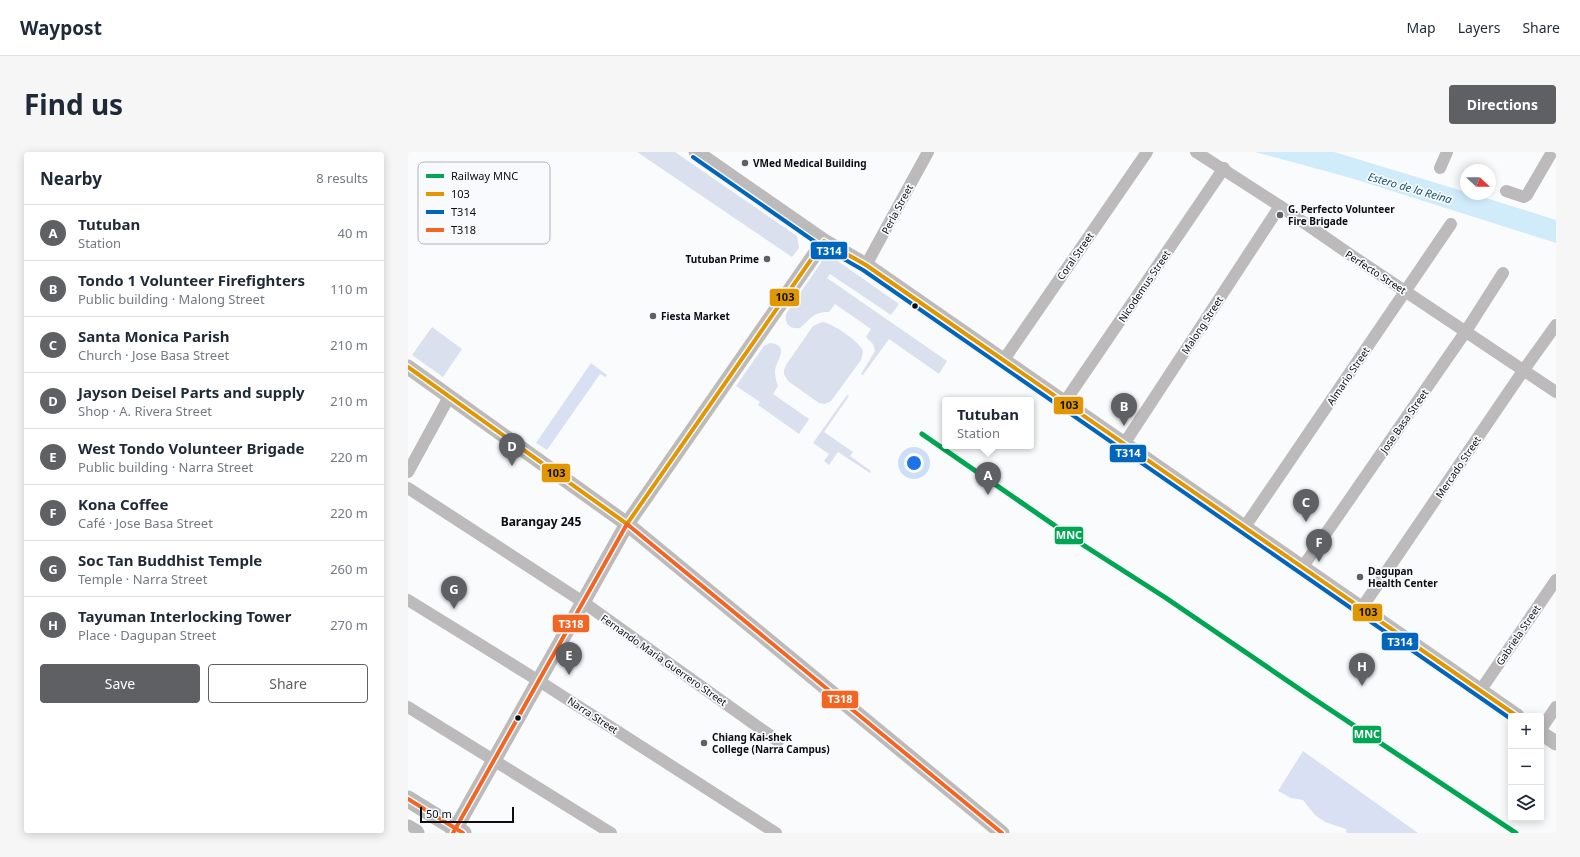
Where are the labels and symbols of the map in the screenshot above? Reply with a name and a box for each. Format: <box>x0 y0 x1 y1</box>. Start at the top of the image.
place label: VMed Medical Building <box>753 156 867 170</box>
marker: VMed Medical Building <box>740 158 750 168</box>
legend <box>418 162 550 244</box>
north arrow <box>1460 164 1496 200</box>
text: Railway MNC <box>451 168 518 183</box>
water label: Estero de la Reina <box>1366 168 1455 207</box>
street label: Perla Street <box>878 181 916 236</box>
text: 103 <box>451 186 470 201</box>
place label: G. Perfecto Volunteer Fire Brigade <box>1288 202 1395 228</box>
text: T314 <box>451 204 477 219</box>
marker: G. Perfecto Volunteer Fire Brigade <box>1275 210 1285 220</box>
text: T318 <box>451 222 476 237</box>
street label: Coral Street <box>1053 229 1097 283</box>
line badge: T314 <box>810 241 848 260</box>
text: T314 <box>816 243 842 258</box>
street label: Nicodemus Street <box>1115 247 1173 325</box>
street label: Perfecto Street <box>1343 247 1409 297</box>
place label: Tutuban Prime <box>686 252 759 266</box>
marker: Tutuban Prime <box>762 254 772 264</box>
line badge: 103 <box>769 288 800 307</box>
text: 103 <box>776 289 794 304</box>
street label: Malong Street <box>1178 293 1226 357</box>
unlabelled marker <box>910 301 920 311</box>
place label: Fiesta Market <box>661 309 730 323</box>
marker: Fiesta Market <box>648 311 658 321</box>
street label: Almario Street <box>1323 344 1373 408</box>
street label: Jose Basa Street <box>1376 386 1431 456</box>
pin: B <box>1111 393 1137 426</box>
line badge: 103 <box>1053 396 1084 415</box>
text: 103 <box>1060 397 1078 412</box>
pin: D <box>499 433 525 466</box>
street label: Mercado Street <box>1432 433 1484 501</box>
line badge: T314 <box>1109 444 1147 463</box>
text: T314 <box>1115 445 1141 460</box>
your location <box>904 453 924 473</box>
pin: A <box>975 462 1001 495</box>
line badge: 103 <box>541 463 571 483</box>
text: 103 <box>547 465 565 480</box>
pin: C <box>1293 489 1319 522</box>
district label: Barangay 245 <box>501 513 581 530</box>
line badge: MNC <box>1054 526 1084 545</box>
text: MNC <box>1056 527 1082 542</box>
pin: F <box>1306 529 1332 562</box>
place label: Dagupan Health Center <box>1368 564 1438 590</box>
marker: Dagupan Health Center <box>1355 572 1365 582</box>
pin: G <box>441 576 467 609</box>
street label: Gabriela Street <box>1493 602 1544 668</box>
line badge: 103 <box>1352 603 1383 622</box>
text: 103 <box>1359 604 1377 619</box>
street label: Fernando Maria Guerrero Street <box>598 611 730 709</box>
line badge: T318 <box>552 614 590 633</box>
text: T318 <box>558 616 584 631</box>
line badge: T314 <box>1381 632 1419 651</box>
text: T314 <box>1387 634 1413 649</box>
pin: E <box>556 642 582 675</box>
pin: H <box>1349 653 1375 686</box>
line badge: T318 <box>821 690 859 709</box>
text: T318 <box>827 691 853 706</box>
street label: Narra Street <box>565 693 621 737</box>
unlabelled marker <box>513 713 523 723</box>
line badge: MNC <box>1352 725 1382 744</box>
text: MNC <box>1354 726 1380 741</box>
place label: Chiang Kai-shek College (Narra Campus) <box>712 730 830 756</box>
marker: Chiang Kai-shek College (Narra Campus) <box>699 738 709 748</box>
scale bar <box>420 805 514 824</box>

